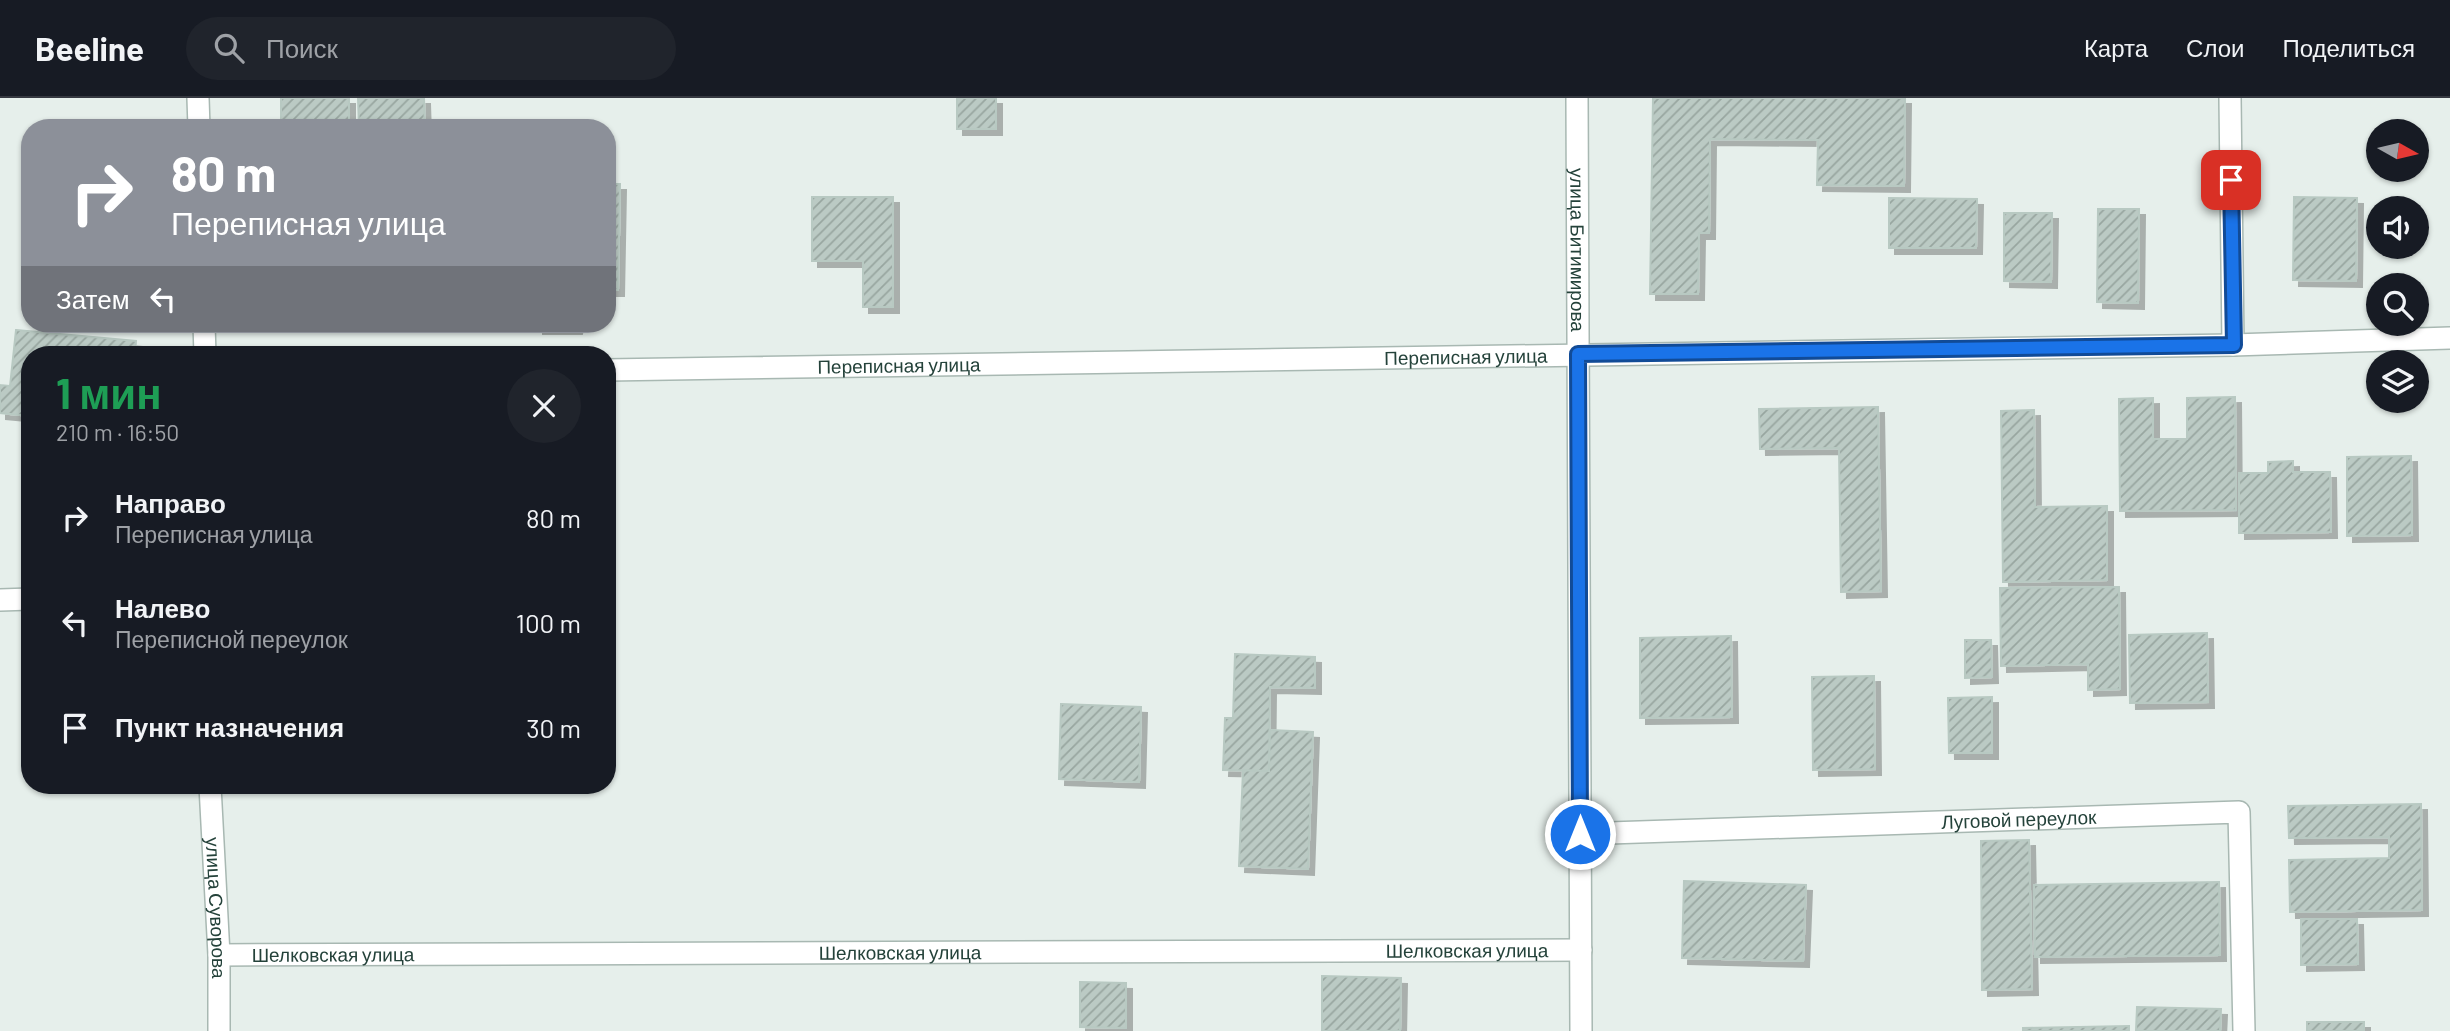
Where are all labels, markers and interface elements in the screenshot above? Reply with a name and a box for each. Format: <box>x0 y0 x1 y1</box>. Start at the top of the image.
search box <box>186 17 676 80</box>
text: Beeline <box>35 28 144 68</box>
icon: search <box>210 29 248 67</box>
text: Поиск <box>266 32 338 63</box>
text: Карта <box>2084 33 2148 62</box>
text: Слои <box>2186 33 2244 62</box>
text: Поделиться <box>2282 33 2415 62</box>
north arrow <box>2366 119 2429 182</box>
map controls <box>2366 119 2429 413</box>
text: 80 m <box>171 143 276 202</box>
icon: right <box>56 147 147 238</box>
pin <box>2201 150 2261 210</box>
icon: arrive <box>2212 161 2250 199</box>
street label: улица Битимирова <box>1566 168 1590 332</box>
button: sound <box>2366 196 2429 259</box>
text: Переписная улица <box>171 203 446 241</box>
button: search <box>2366 273 2429 336</box>
icon: left <box>144 280 182 318</box>
text: Затем <box>56 283 130 314</box>
street label: Переписная улица <box>1384 344 1548 369</box>
button: layers <box>2366 350 2429 413</box>
street label: Переписная улица <box>817 352 981 378</box>
text: 1 мин <box>56 367 162 417</box>
button: close <box>507 369 581 443</box>
text: 210 m · 16:50 <box>56 418 179 446</box>
text: Направо <box>115 487 226 518</box>
icon: right <box>56 499 94 537</box>
text: 80 m <box>526 502 581 533</box>
text: Переписная улица <box>115 520 312 548</box>
text: Налево <box>115 592 210 623</box>
icon: left <box>56 604 94 642</box>
text: 100 m <box>516 607 581 638</box>
text: Переписной переулок <box>115 625 348 653</box>
icon: arrive <box>56 709 94 747</box>
text: Пункт назначения <box>115 711 344 742</box>
text: 30 m <box>526 712 581 743</box>
position arrow <box>1543 797 1617 871</box>
street label: Луговой переулок <box>1941 805 2097 833</box>
street label: улица Суворова <box>202 837 231 979</box>
street label: Шелковская улица <box>1386 938 1549 962</box>
street label: Шелковская улица <box>819 940 982 964</box>
street label: Шелковская улица <box>252 942 415 966</box>

